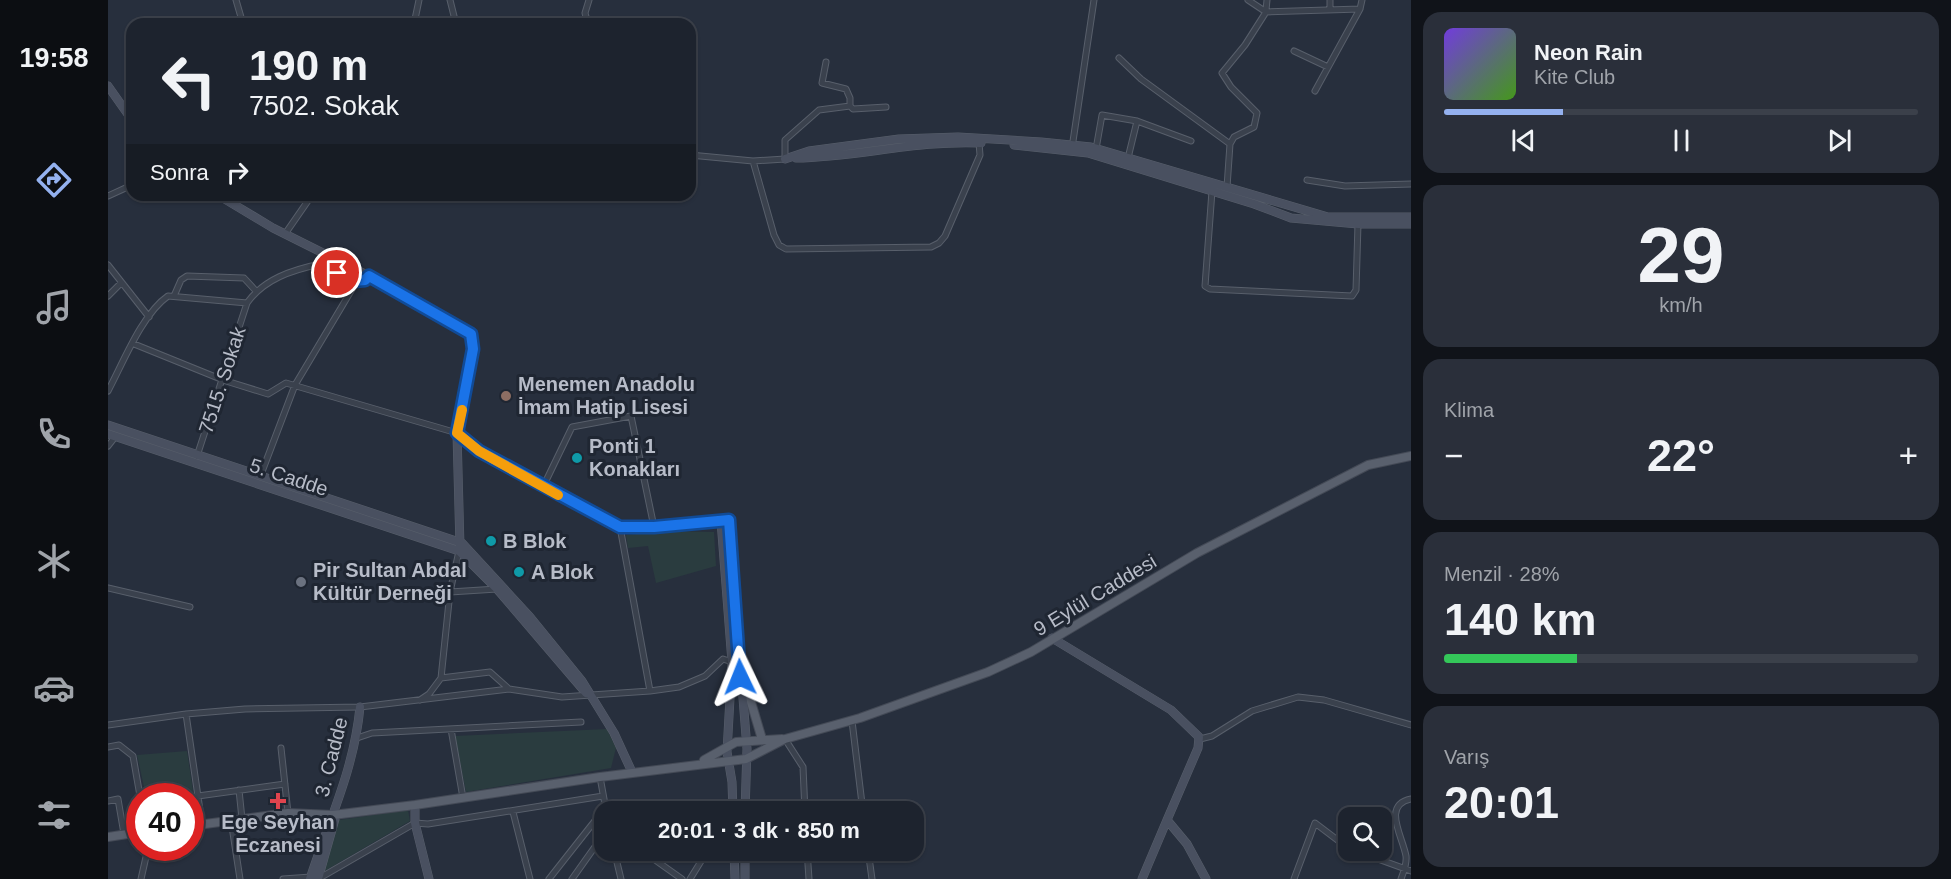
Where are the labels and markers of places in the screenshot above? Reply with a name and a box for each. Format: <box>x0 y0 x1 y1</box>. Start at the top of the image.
pin <box>311 247 362 298</box>
place label: Menemen Anadolu İmam Hatip Lisesi <box>518 373 695 418</box>
marker: Menemen Anadolu İmam Hatip Lisesi <box>499 389 513 403</box>
place label: Ponti 1 Konakları <box>589 435 680 480</box>
marker: Ponti 1 Konakları <box>570 451 584 465</box>
place label: B Blok <box>503 530 567 552</box>
marker: B Blok <box>484 534 498 548</box>
place label: Pir Sultan Abdal Kültür Derneği <box>313 559 467 604</box>
place label: A Blok <box>531 561 594 583</box>
marker: A Blok <box>512 565 526 579</box>
marker: Pir Sultan Abdal Kültür Derneği <box>294 575 308 589</box>
marker: Ege Seyhan Eczanesi <box>271 794 285 808</box>
place label: Ege Seyhan Eczanesi <box>221 811 335 856</box>

